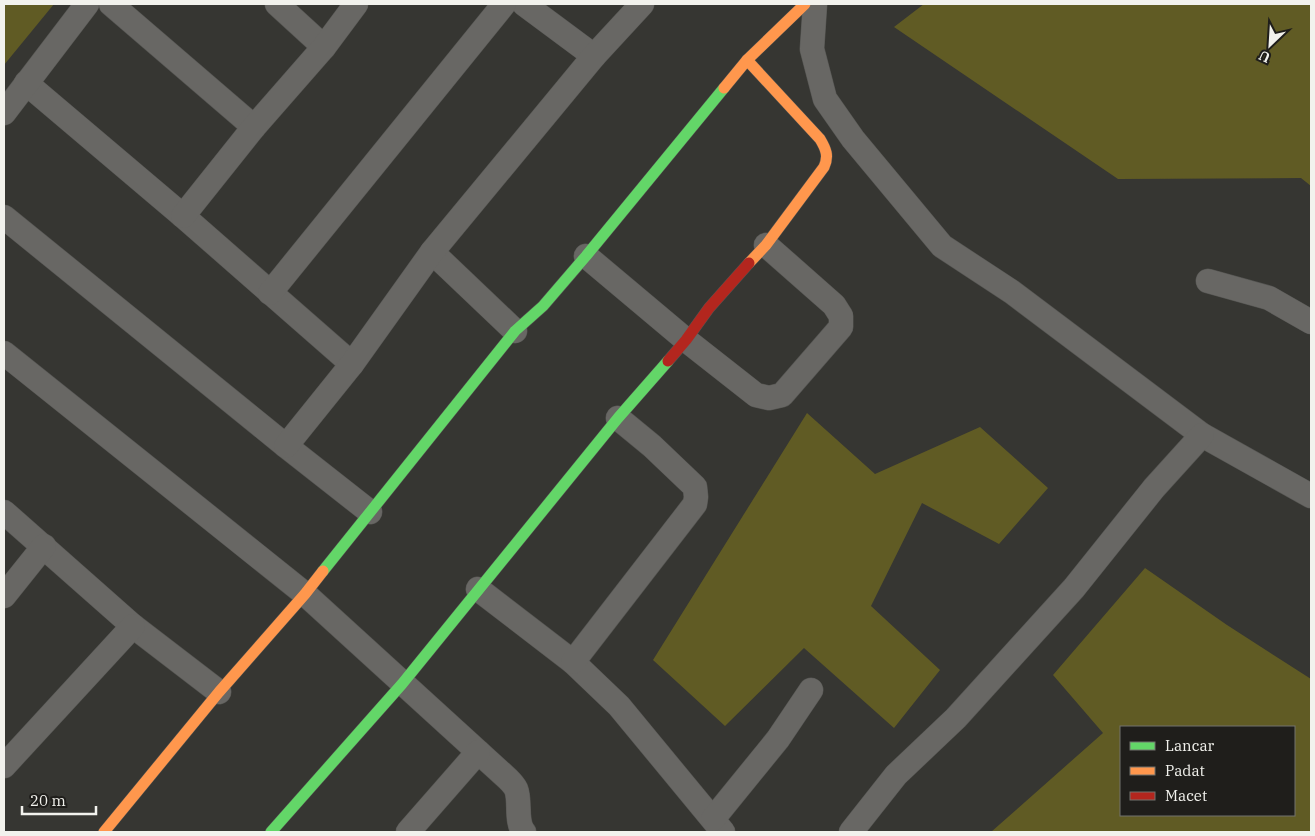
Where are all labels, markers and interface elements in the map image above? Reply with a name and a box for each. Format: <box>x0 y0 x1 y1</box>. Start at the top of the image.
north arrow <box>1245 20 1295 70</box>
text: U <box>1256 46 1273 67</box>
legend <box>1120 726 1295 816</box>
text: Lancar <box>1165 736 1215 755</box>
text: Padat <box>1165 761 1205 780</box>
scale bar <box>22 784 96 816</box>
text: Macet <box>1165 786 1207 805</box>
text: 20 m <box>30 791 66 810</box>

